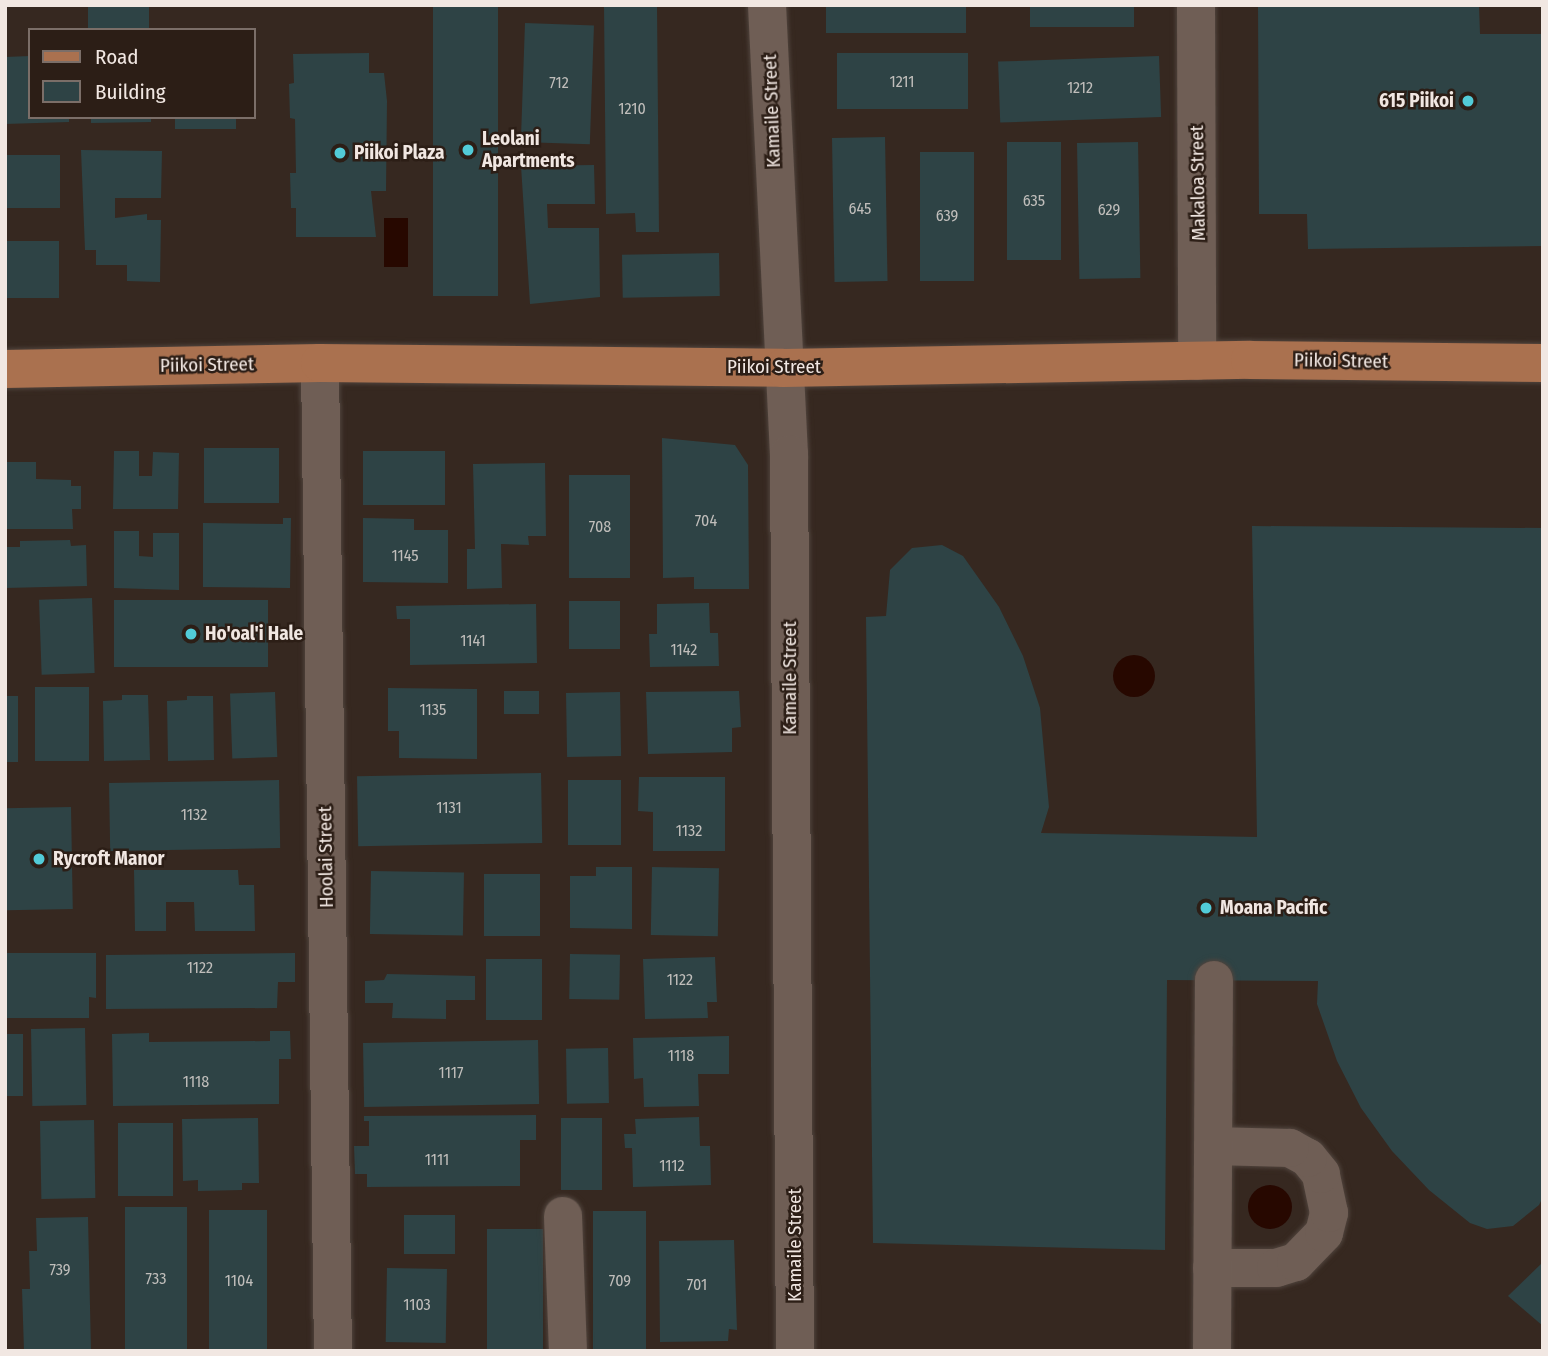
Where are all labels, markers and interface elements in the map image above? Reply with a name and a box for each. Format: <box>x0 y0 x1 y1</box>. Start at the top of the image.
legend <box>28 28 256 119</box>
text: Road <box>95 44 139 70</box>
street label: Kamaile Street <box>759 54 785 168</box>
house number: 1211 <box>889 72 915 92</box>
house number: 712 <box>549 73 569 93</box>
house number: 1212 <box>1067 78 1093 98</box>
text: Building <box>95 79 166 105</box>
place label: 615 Piikoi <box>1379 90 1454 112</box>
marker: 615 Piikoi <box>1460 93 1476 109</box>
house number: 1210 <box>618 99 646 119</box>
street label: Makaloa Street <box>1186 125 1210 241</box>
place label: Leolani Apartments <box>482 128 575 172</box>
place label: Piikoi Plaza <box>354 142 444 164</box>
marker: Leolani Apartments <box>460 142 476 158</box>
marker: Piikoi Plaza <box>332 145 348 161</box>
house number: 635 <box>1023 191 1045 211</box>
house number: 645 <box>849 199 871 219</box>
house number: 629 <box>1098 200 1120 220</box>
house number: 639 <box>936 206 958 226</box>
street label: Piikoi Street <box>1294 349 1388 373</box>
street label: Piikoi Street <box>160 353 254 377</box>
street label: Piikoi Street <box>727 356 821 378</box>
house number: 704 <box>695 511 717 531</box>
house number: 708 <box>589 517 611 537</box>
house number: 1145 <box>391 546 419 566</box>
street label: Kamaile Street <box>779 621 801 735</box>
place label: Ho'oal'i Hale <box>205 623 303 645</box>
marker: Ho'oal'i Hale <box>183 626 199 642</box>
house number: 1141 <box>460 631 486 651</box>
house number: 1142 <box>671 640 697 660</box>
house number: 1135 <box>420 700 446 720</box>
house number: 1131 <box>436 798 462 818</box>
house number: 1132 <box>181 805 207 825</box>
street label: Hoolai Street <box>314 806 338 908</box>
house number: 1132 <box>676 821 702 841</box>
place label: Rycroft Manor <box>53 848 164 870</box>
marker: Rycroft Manor <box>31 851 47 867</box>
place label: Moana Pacific <box>1220 897 1327 919</box>
marker: Moana Pacific <box>1198 900 1214 916</box>
house number: 1122 <box>187 958 213 978</box>
house number: 1122 <box>667 970 693 990</box>
house number: 1118 <box>668 1046 694 1066</box>
house number: 1117 <box>439 1063 463 1083</box>
house number: 1118 <box>183 1072 209 1092</box>
house number: 1111 <box>425 1150 449 1170</box>
house number: 1112 <box>659 1156 685 1176</box>
street label: Kamaile Street <box>784 1188 806 1302</box>
house number: 739 <box>49 1260 71 1280</box>
house number: 733 <box>146 1269 166 1289</box>
house number: 1104 <box>225 1271 253 1291</box>
house number: 709 <box>609 1271 631 1291</box>
house number: 701 <box>687 1275 707 1295</box>
house number: 1103 <box>403 1295 431 1315</box>

